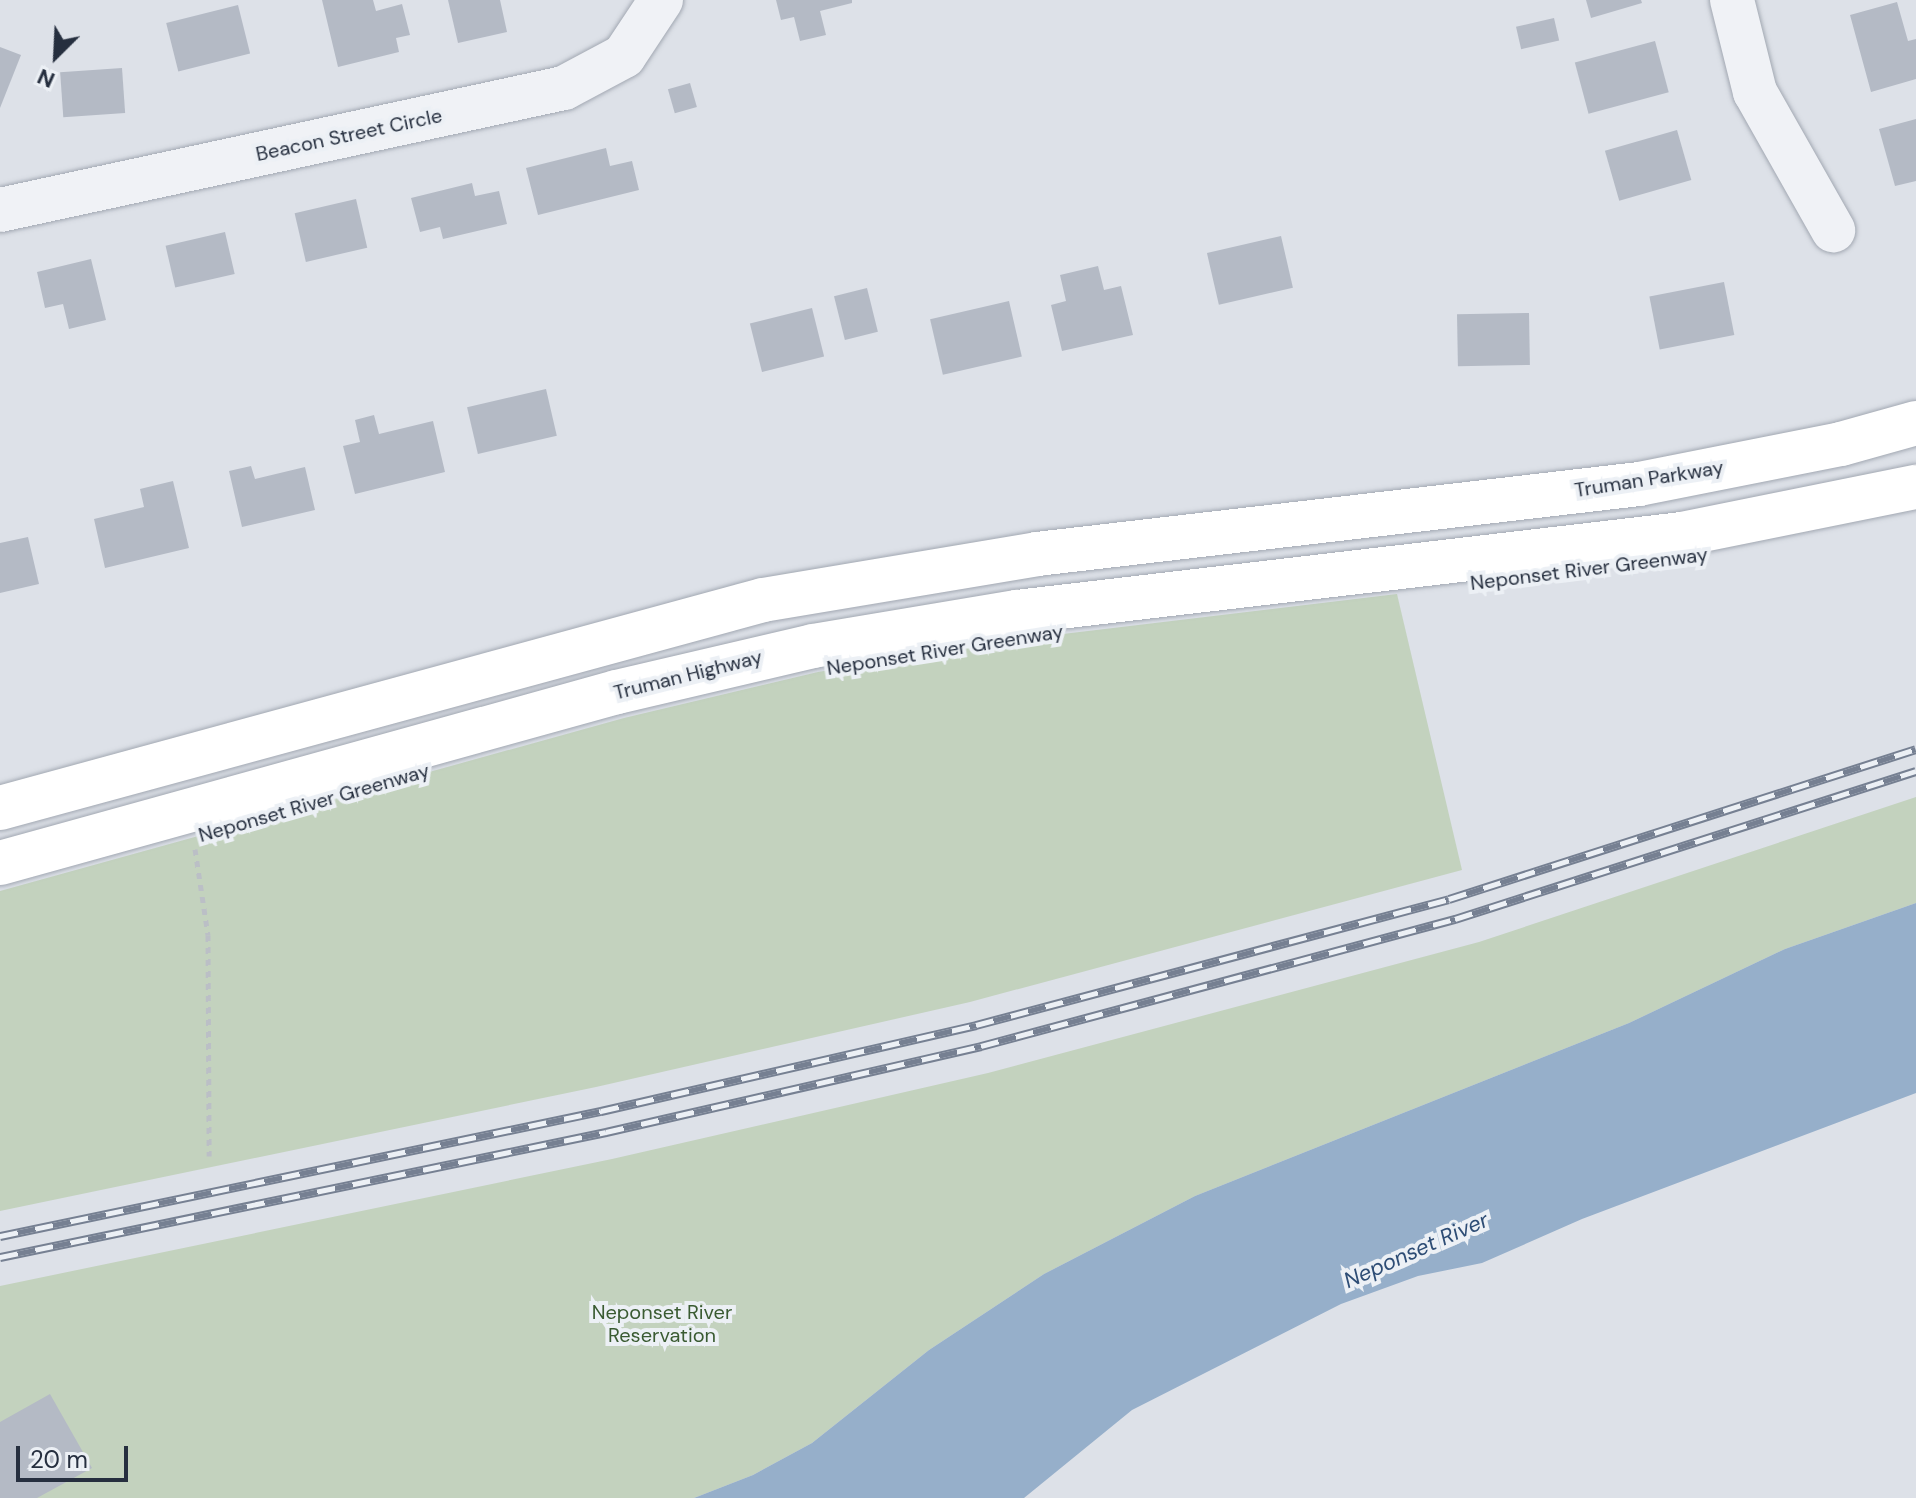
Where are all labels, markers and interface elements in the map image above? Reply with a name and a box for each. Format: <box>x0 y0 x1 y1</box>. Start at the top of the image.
north arrow <box>16 16 96 96</box>
text: N <box>33 62 59 95</box>
street label: Beacon Street Circle <box>254 104 444 166</box>
street label: Truman Parkway <box>1573 455 1725 503</box>
street label: Neponset River Greenway <box>1469 543 1709 595</box>
street label: Neponset River Greenway <box>825 619 1065 681</box>
street label: Truman Highway <box>611 645 765 705</box>
street label: Neponset River Greenway <box>196 759 432 847</box>
water label: Neponset River <box>1340 1206 1492 1294</box>
park label: Neponset River Reservation <box>592 1301 732 1348</box>
scale bar <box>20 1430 132 1480</box>
text: 20 m <box>30 1444 88 1475</box>

